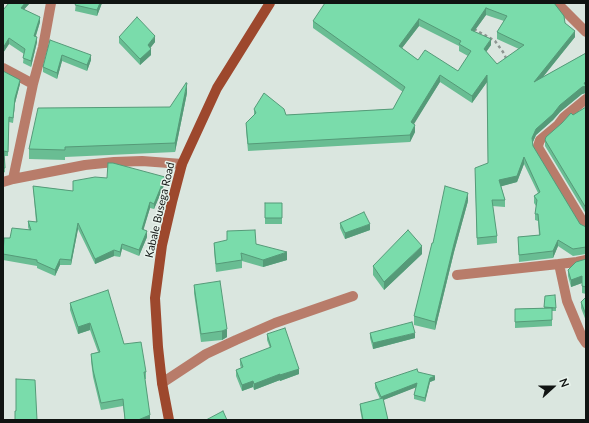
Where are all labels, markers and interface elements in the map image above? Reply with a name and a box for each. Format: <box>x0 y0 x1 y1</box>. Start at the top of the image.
street label: Kabale Busega Road <box>143 161 177 259</box>
north arrow <box>533 367 573 407</box>
text: N <box>557 376 572 389</box>

